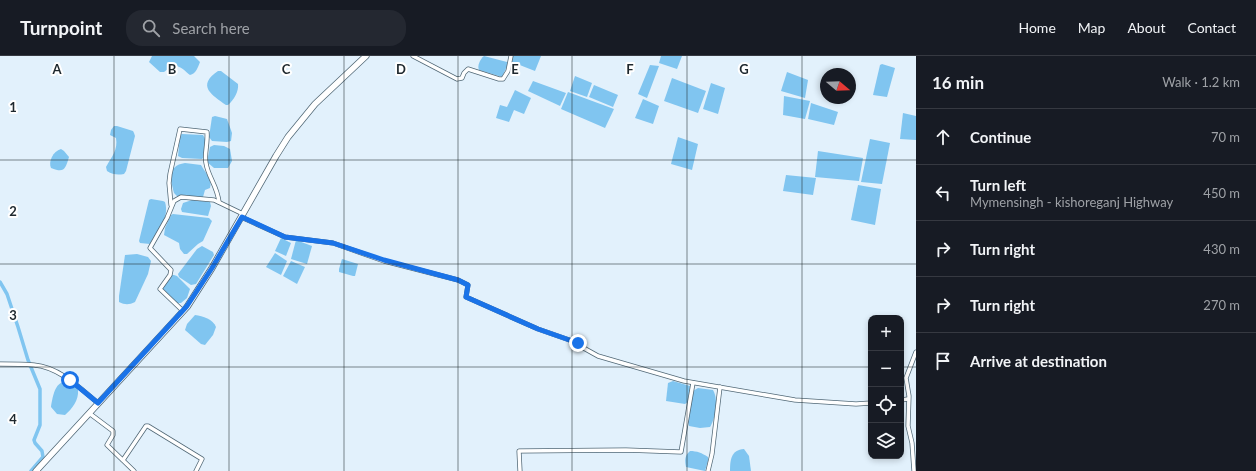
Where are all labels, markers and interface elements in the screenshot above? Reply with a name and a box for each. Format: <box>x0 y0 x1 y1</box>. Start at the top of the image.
search box <box>126 10 406 46</box>
text: Turnpoint <box>20 16 102 39</box>
icon: search <box>140 17 162 39</box>
text: Search here <box>172 19 250 37</box>
text: Home <box>1018 19 1056 36</box>
text: Map <box>1078 19 1105 36</box>
text: About <box>1127 19 1165 36</box>
text: Contact <box>1187 19 1236 36</box>
text: A <box>51 61 62 77</box>
text: B <box>168 61 177 77</box>
text: C <box>282 61 291 77</box>
text: D <box>396 61 406 77</box>
text: E <box>511 61 519 77</box>
text: F <box>626 61 634 77</box>
text: G <box>739 61 749 77</box>
north arrow <box>820 68 856 104</box>
text: 16 min <box>932 72 984 93</box>
text: Walk · 1.2 km <box>1162 74 1240 90</box>
text: 1 <box>9 99 17 115</box>
icon: ahead <box>932 126 954 148</box>
text: Continue <box>970 128 1031 146</box>
text: 70 m <box>1211 129 1240 145</box>
text: Turn left <box>970 176 1026 194</box>
icon: left <box>932 182 954 204</box>
text: 450 m <box>1203 185 1240 201</box>
text: Mymensingh - kishoreganj Highway <box>970 194 1173 210</box>
text: 2 <box>9 203 17 219</box>
icon: right <box>932 238 954 260</box>
text: Turn right <box>970 240 1035 258</box>
text: 430 m <box>1203 241 1240 257</box>
icon: right <box>932 294 954 316</box>
text: Turn right <box>970 296 1035 314</box>
text: 270 m <box>1203 297 1240 313</box>
text: 3 <box>9 307 17 323</box>
map controls <box>868 315 904 459</box>
button: + <box>868 315 904 351</box>
route end <box>569 334 587 352</box>
icon: arrive <box>932 350 954 372</box>
button: − <box>868 351 904 387</box>
text: Arrive at destination <box>970 352 1107 370</box>
route start <box>61 371 79 389</box>
button: locate <box>868 387 904 423</box>
text: 4 <box>9 411 17 427</box>
button: layers <box>868 423 904 459</box>

